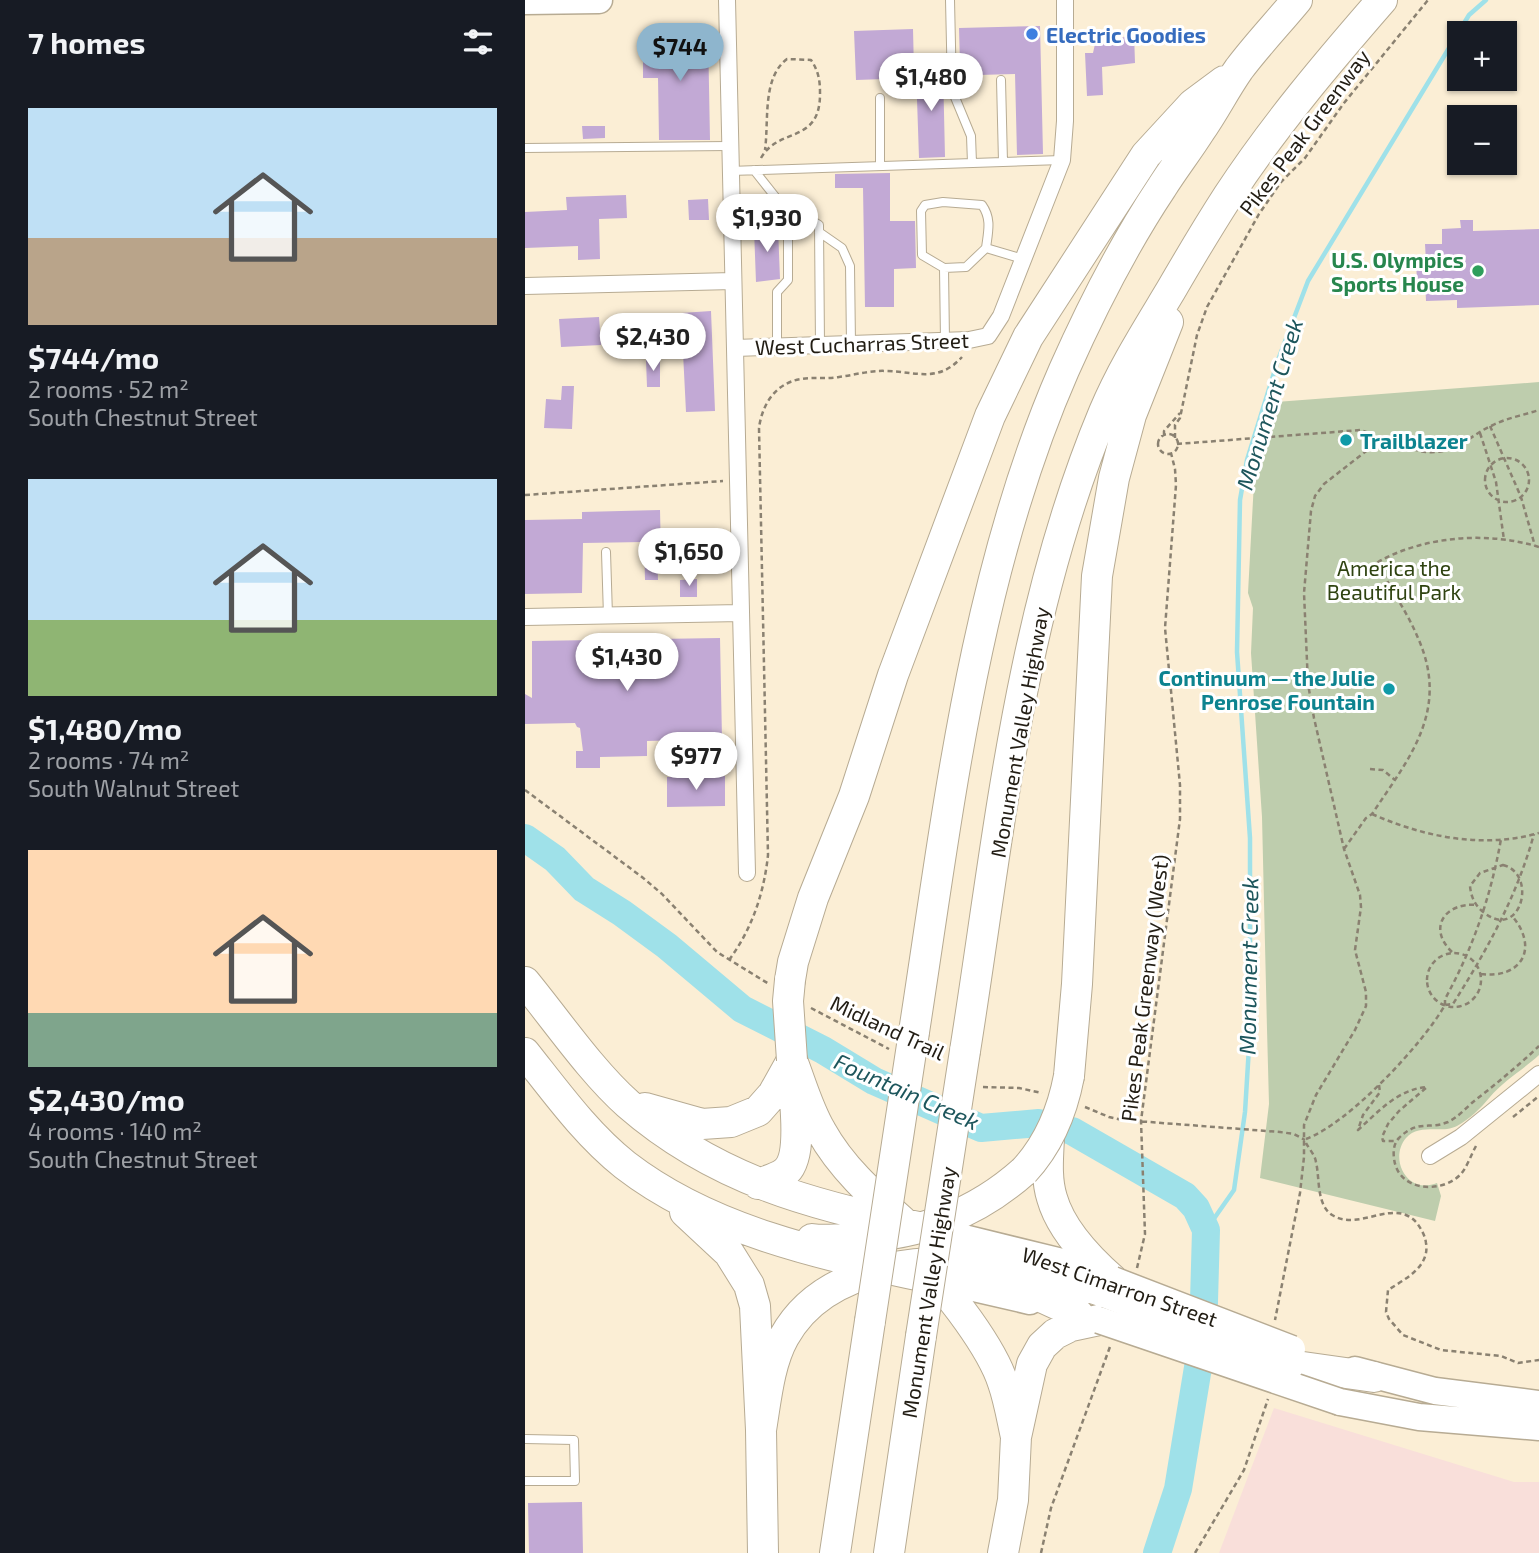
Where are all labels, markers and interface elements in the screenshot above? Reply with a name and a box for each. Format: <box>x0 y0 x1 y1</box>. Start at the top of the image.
map controls <box>1447 21 1517 175</box>
button: + <box>1447 21 1517 91</box>
place label: Electric Goodies <box>1046 22 1206 47</box>
icon: filters <box>459 23 497 61</box>
text: 7 homes <box>28 24 145 60</box>
pin: $744 <box>639 24 721 83</box>
marker: Electric Goodies <box>1024 26 1040 42</box>
text: $744 <box>653 32 707 60</box>
street label: Pikes Peak Greenway <box>1234 44 1374 220</box>
pin: $1,480 <box>874 54 988 113</box>
text: $1,480 <box>895 62 967 90</box>
button: − <box>1447 105 1517 175</box>
icon: home <box>200 154 326 280</box>
pin: $1,930 <box>710 194 824 254</box>
text: $1,930 <box>732 203 802 231</box>
place label: U.S. Olympics Sports House <box>1331 247 1464 296</box>
marker: U.S. Olympics Sports House <box>1470 263 1486 279</box>
pin: $2,430 <box>596 314 710 373</box>
water label: Monument Creek <box>1230 315 1308 493</box>
text: $2,430 <box>616 322 690 350</box>
street label: West Cucharras Street <box>755 327 969 359</box>
text: $744/mo <box>28 339 159 375</box>
text: 2 rooms · 52 m² <box>28 375 189 403</box>
text: South Chestnut Street <box>28 403 258 431</box>
place label: Trailblazer <box>1360 428 1468 453</box>
marker: Trailblazer <box>1338 432 1354 448</box>
icon: home <box>200 525 326 651</box>
pin: $1,650 <box>632 528 746 588</box>
text: $1,650 <box>654 537 724 565</box>
park label: America the Beautiful Park <box>1327 555 1461 604</box>
street label: Monument Valley Highway <box>985 605 1053 859</box>
pin: $1,430 <box>570 634 684 693</box>
text: $1,430 <box>592 642 662 670</box>
place label: Continuum — the Julie Penrose Fountain <box>1159 665 1375 714</box>
marker: Continuum — the Julie Penrose Fountain <box>1381 681 1397 697</box>
text: $1,480/mo <box>28 710 182 746</box>
pin: $977 <box>655 732 737 792</box>
text: $977 <box>670 741 722 769</box>
text: 2 rooms · 74 m² <box>28 746 189 774</box>
text: South Walnut Street <box>28 774 239 802</box>
street label: Pikes Peak Greenway (West) <box>1115 853 1173 1123</box>
water label: Monument Creek <box>1232 877 1264 1055</box>
icon: home <box>200 896 326 1022</box>
street label: Midland Trail <box>827 990 950 1065</box>
water label: Fountain Creek <box>830 1047 984 1136</box>
text: $2,430/mo <box>28 1081 185 1117</box>
text: 4 rooms · 140 m² <box>28 1117 202 1145</box>
text: South Chestnut Street <box>28 1145 258 1173</box>
street label: Monument Valley Highway <box>896 1164 960 1420</box>
street label: West Cimarron Street <box>1019 1241 1221 1331</box>

